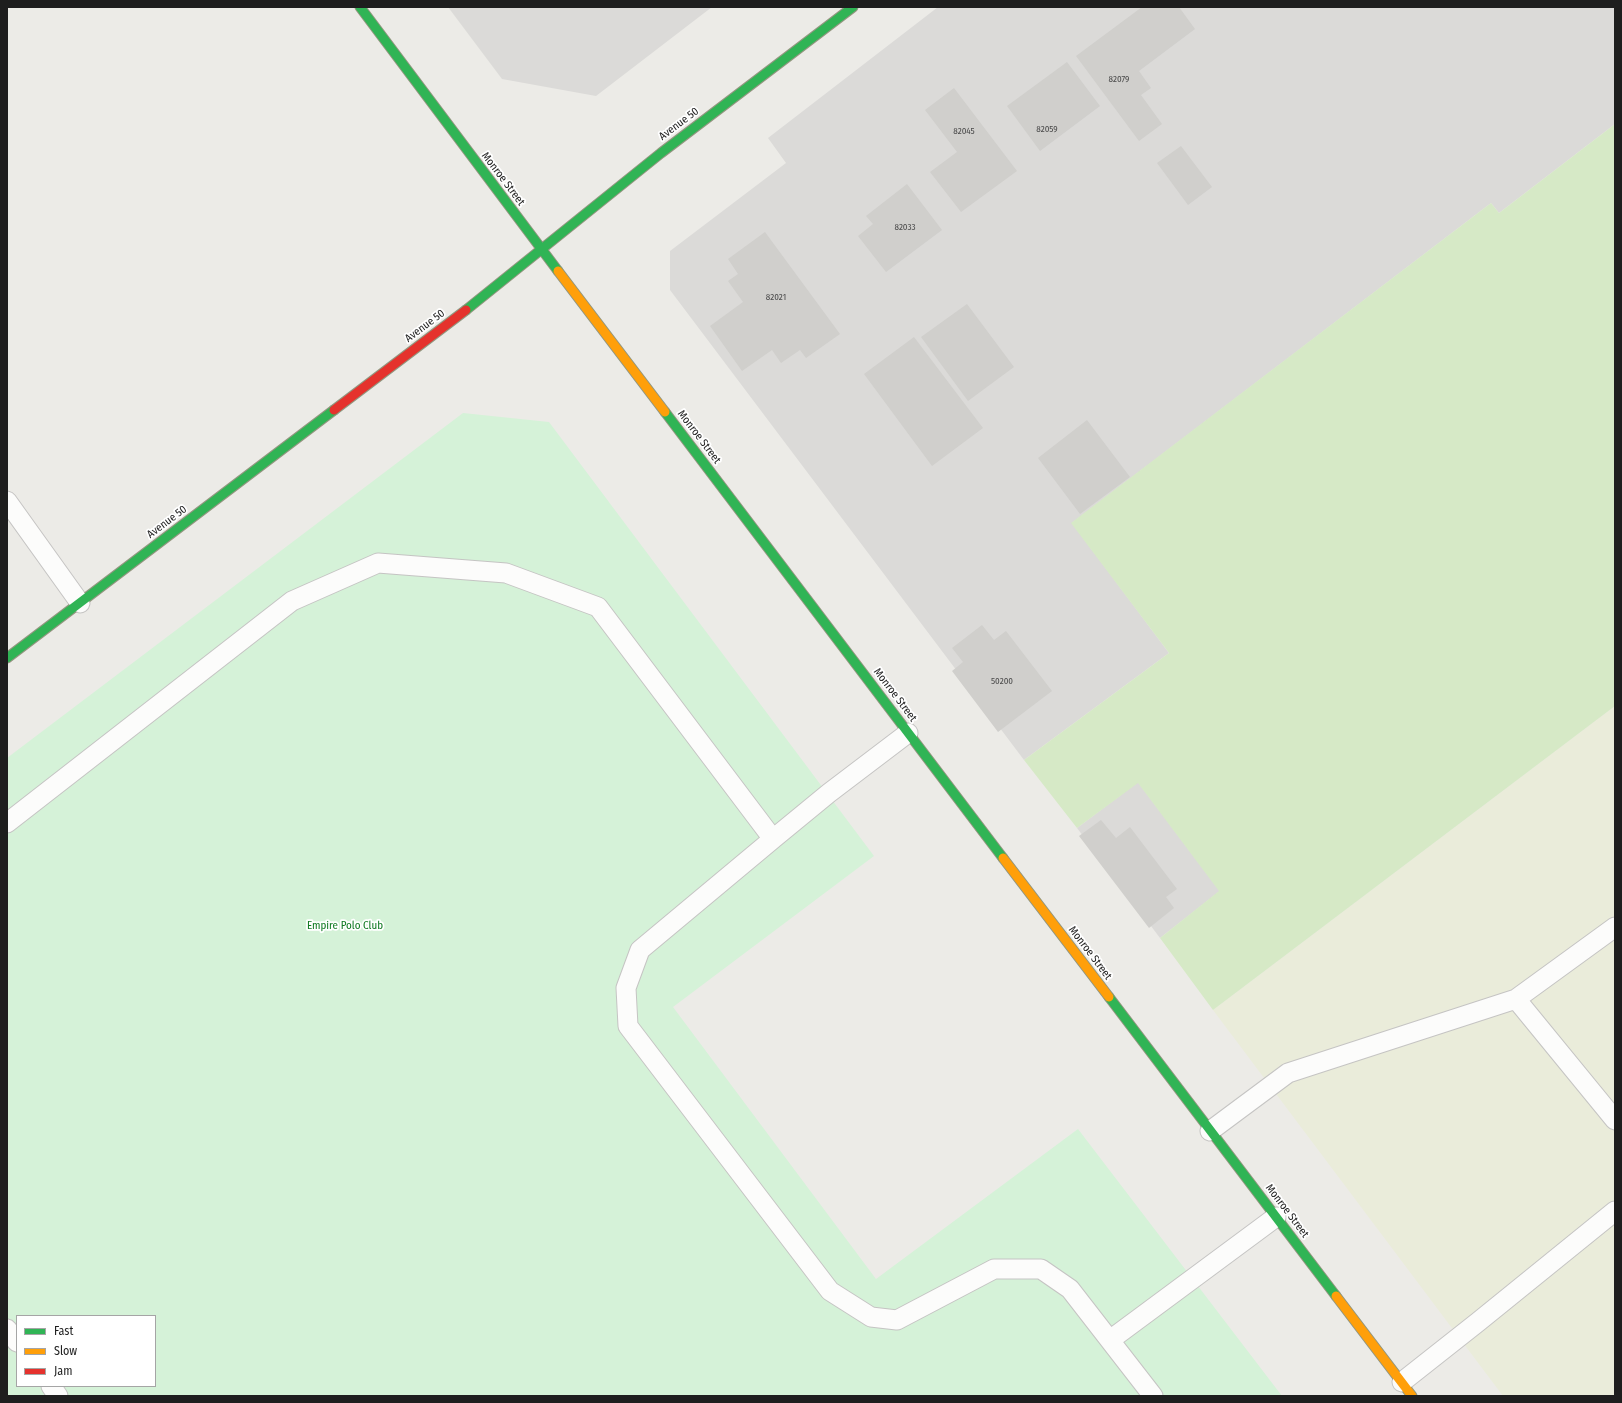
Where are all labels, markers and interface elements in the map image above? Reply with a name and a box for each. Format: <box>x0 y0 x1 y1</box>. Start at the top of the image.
house number: 82079 <box>1109 74 1129 84</box>
street label: Avenue 50 <box>656 105 702 143</box>
house number: 82059 <box>1036 124 1058 134</box>
house number: 82045 <box>953 126 975 136</box>
street label: Monroe Street <box>479 150 527 208</box>
house number: 82033 <box>894 222 916 232</box>
house number: 82021 <box>766 292 786 302</box>
street label: Avenue 50 <box>402 307 448 345</box>
street label: Monroe Street <box>675 408 723 466</box>
street label: Avenue 50 <box>144 503 190 541</box>
street label: Monroe Street <box>871 666 919 724</box>
house number: 50200 <box>991 676 1013 686</box>
park label: Empire Polo Club <box>307 919 383 933</box>
street label: Monroe Street <box>1066 924 1114 982</box>
street label: Monroe Street <box>1263 1182 1311 1240</box>
legend <box>16 1315 156 1387</box>
text: Fast <box>54 1324 73 1338</box>
text: Slow <box>54 1344 77 1358</box>
text: Jam <box>54 1364 72 1378</box>

